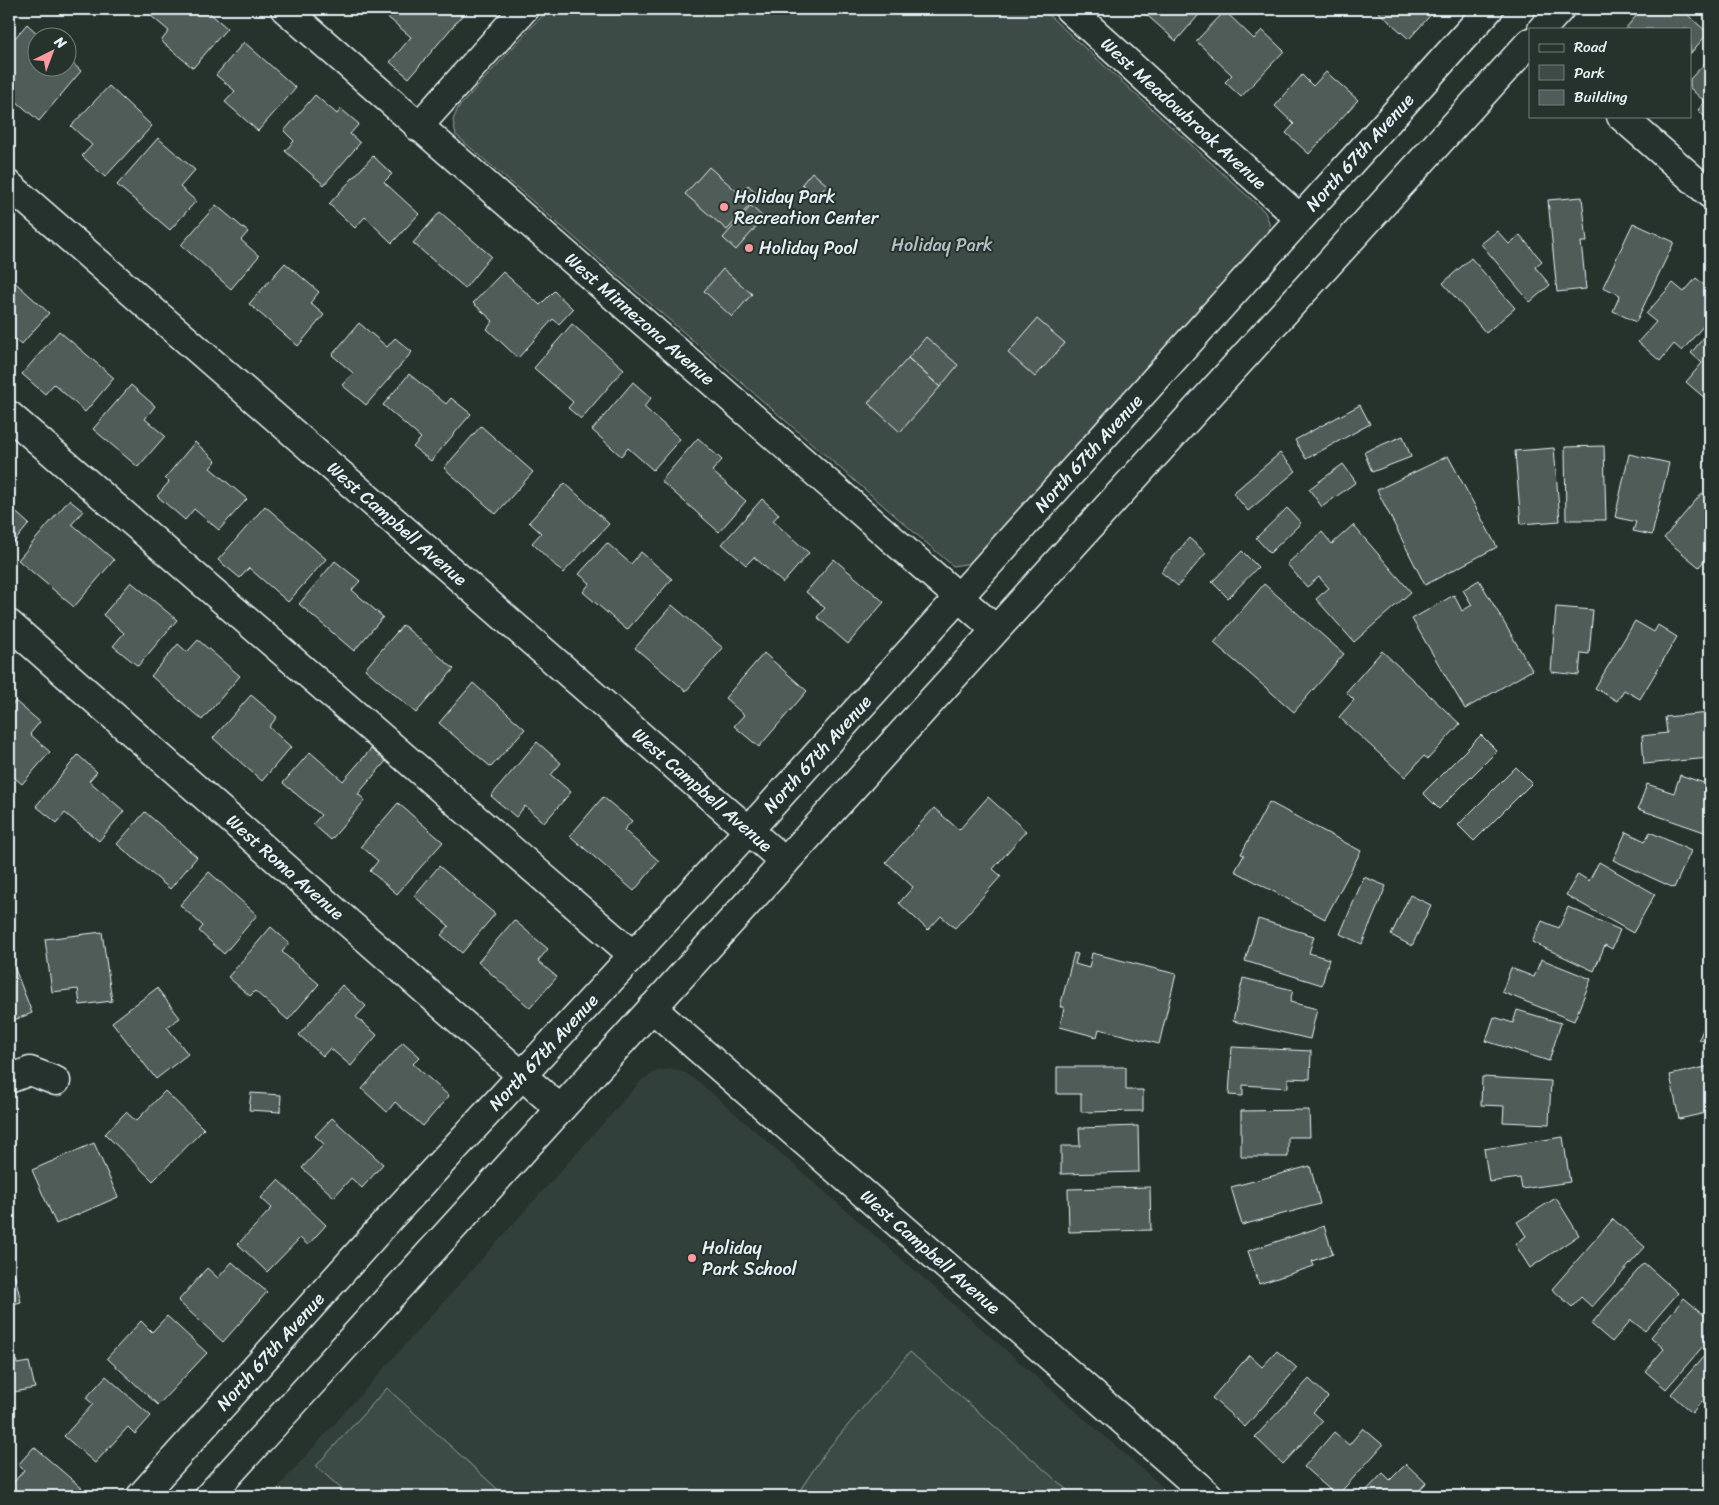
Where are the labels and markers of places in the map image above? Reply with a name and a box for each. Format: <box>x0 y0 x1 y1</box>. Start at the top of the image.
place label: Holiday Park Recreation Center <box>734 181 880 234</box>
marker: Holiday Park Recreation Center <box>718 201 730 213</box>
place label: Holiday Pool <box>759 232 859 264</box>
marker: Holiday Pool <box>743 242 755 254</box>
place label: Holiday Park School <box>702 1232 798 1285</box>
marker: Holiday Park School <box>686 1252 698 1264</box>

